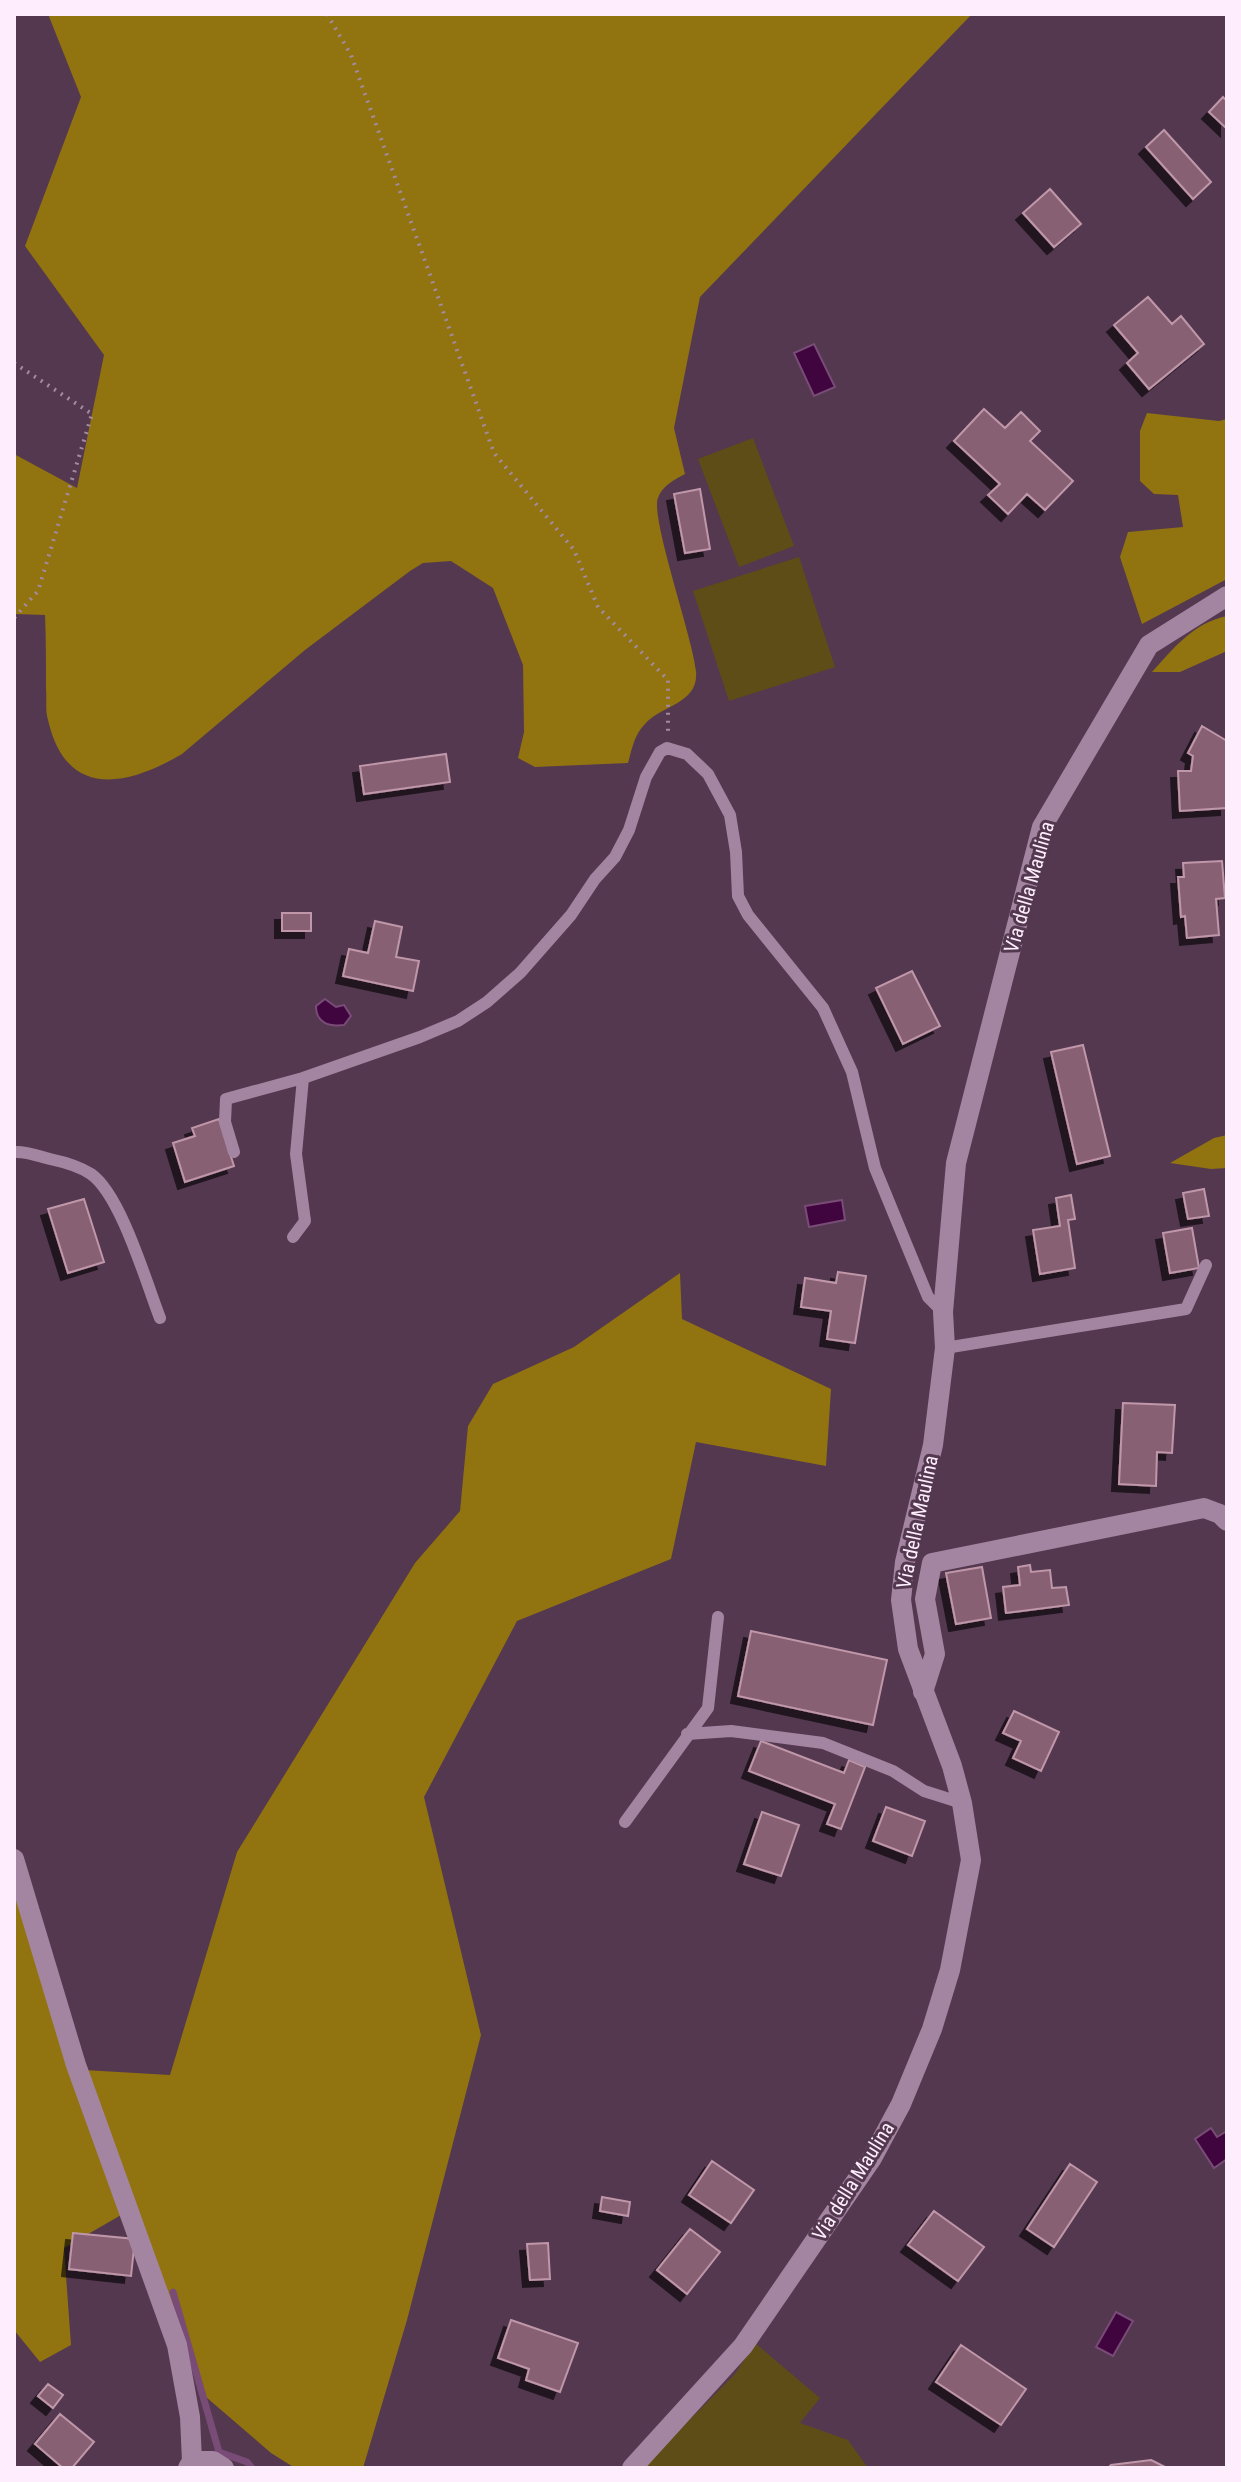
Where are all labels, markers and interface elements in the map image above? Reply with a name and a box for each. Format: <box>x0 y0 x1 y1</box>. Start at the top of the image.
street label: Via della Maulina <box>999 819 1059 955</box>
street label: Via della Maulina <box>891 1453 943 1591</box>
street label: Via della Maulina <box>807 2117 899 2245</box>

